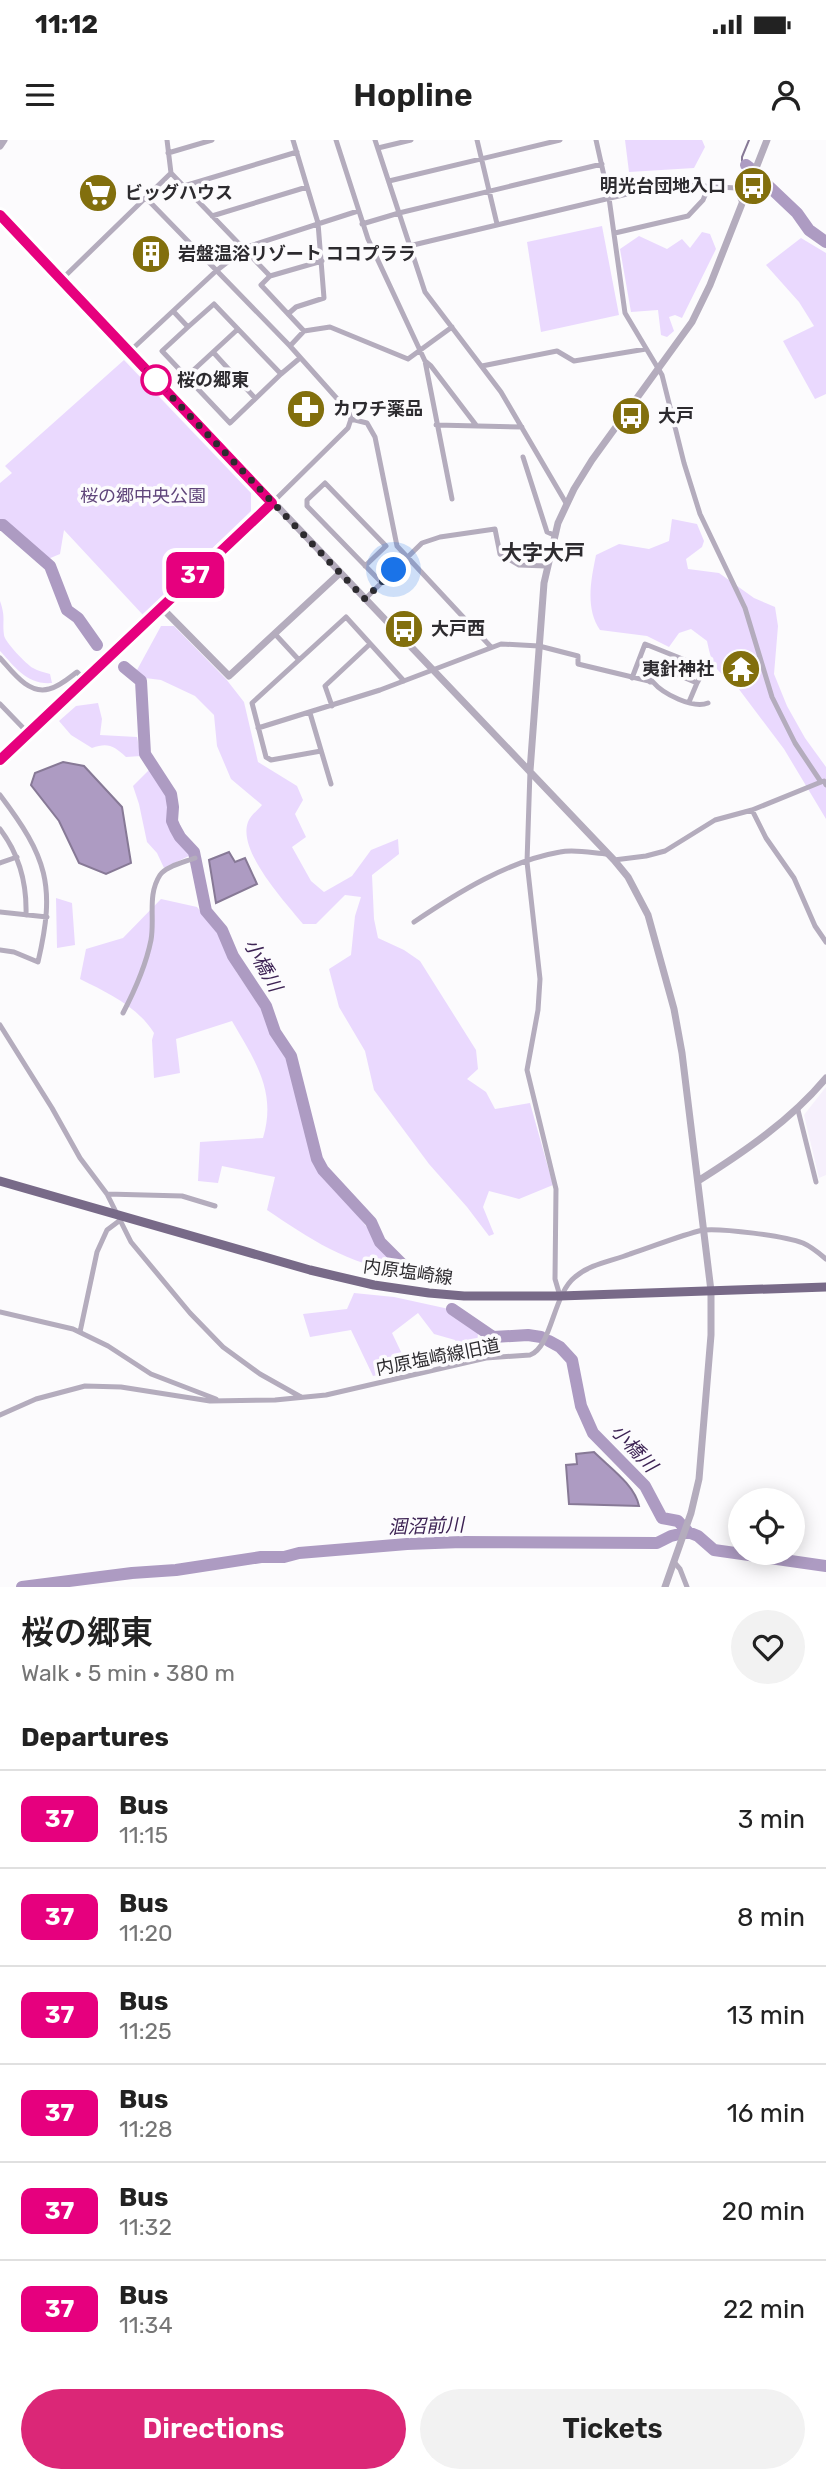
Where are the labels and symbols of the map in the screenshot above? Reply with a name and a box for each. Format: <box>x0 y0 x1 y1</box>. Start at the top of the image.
bus stop icon: 明光台団地入口 <box>732 165 774 207</box>
supermarket icon: ビッグハウス <box>77 172 119 214</box>
place label: 明光台団地入口 <box>600 175 726 197</box>
place label: ビッグハウス <box>125 182 233 204</box>
building icon: 岩盤温浴リゾート ココプララ <box>130 233 172 275</box>
place label: 岩盤温浴リゾート ココプララ <box>178 243 416 265</box>
marker: 桜の郷東 <box>141 365 171 395</box>
place label: 桜の郷東 <box>177 369 249 391</box>
pharmacy icon: カワチ薬品 <box>285 388 327 430</box>
bus stop icon: 大戸 <box>610 395 652 437</box>
place label: カワチ薬品 <box>333 398 423 420</box>
place label: 大戸 <box>658 405 694 427</box>
park label: 桜の郷中央公園 <box>80 485 206 507</box>
district label: 大字大戸 <box>501 540 585 565</box>
line badge: 37 <box>164 552 227 598</box>
your location <box>376 552 411 587</box>
bus stop icon: 大戸西 <box>383 608 425 650</box>
place label: 大戸西 <box>431 618 485 640</box>
temple icon: 夷針神社 <box>720 648 762 690</box>
place label: 夷針神社 <box>642 658 714 680</box>
water label: 小橋川 <box>239 934 288 997</box>
street label: 内原塩崎線 <box>362 1255 454 1289</box>
street label: 内原塩崎線旧道 <box>374 1334 502 1380</box>
water label: 小橋川 <box>606 1419 663 1478</box>
water label: 涸沼前川 <box>388 1513 466 1539</box>

